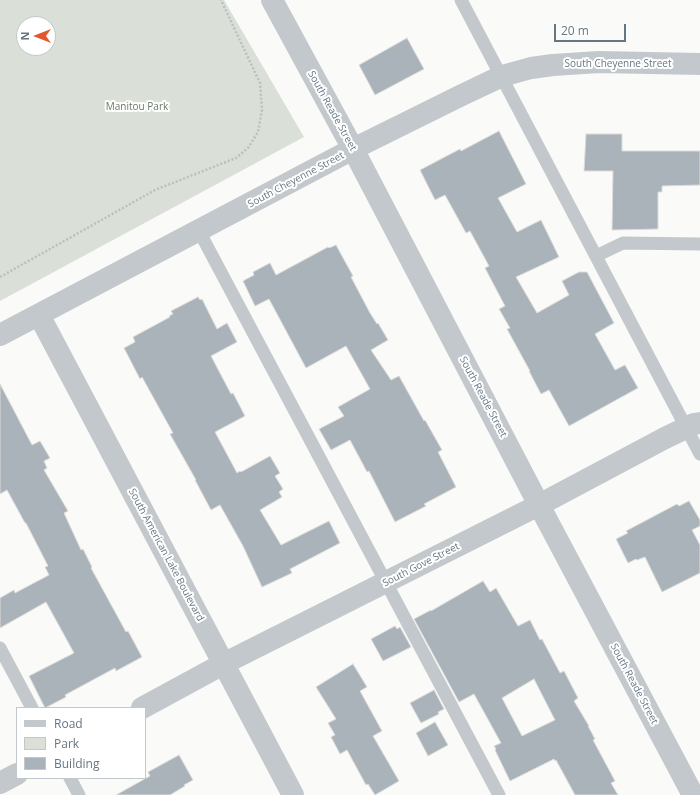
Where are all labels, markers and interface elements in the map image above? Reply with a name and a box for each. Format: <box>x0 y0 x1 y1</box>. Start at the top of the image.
north arrow <box>16 16 56 56</box>
scale bar <box>556 16 628 42</box>
text: 20 m <box>561 22 589 39</box>
text: N <box>17 32 32 40</box>
street label: South Cheyenne Street <box>564 58 672 70</box>
street label: South Reade Street <box>305 69 359 153</box>
park label: Manitou Park <box>106 101 168 113</box>
street label: South Cheyenne Street <box>246 150 346 210</box>
street label: South Reade Street <box>457 355 509 439</box>
street label: South American Lake Boulevard <box>126 487 206 623</box>
street label: South Gove Street <box>381 541 461 589</box>
street label: South Reade Street <box>608 642 660 726</box>
legend <box>16 707 146 779</box>
text: Road <box>54 715 83 732</box>
text: Park <box>54 735 79 752</box>
text: Building <box>54 755 99 772</box>

